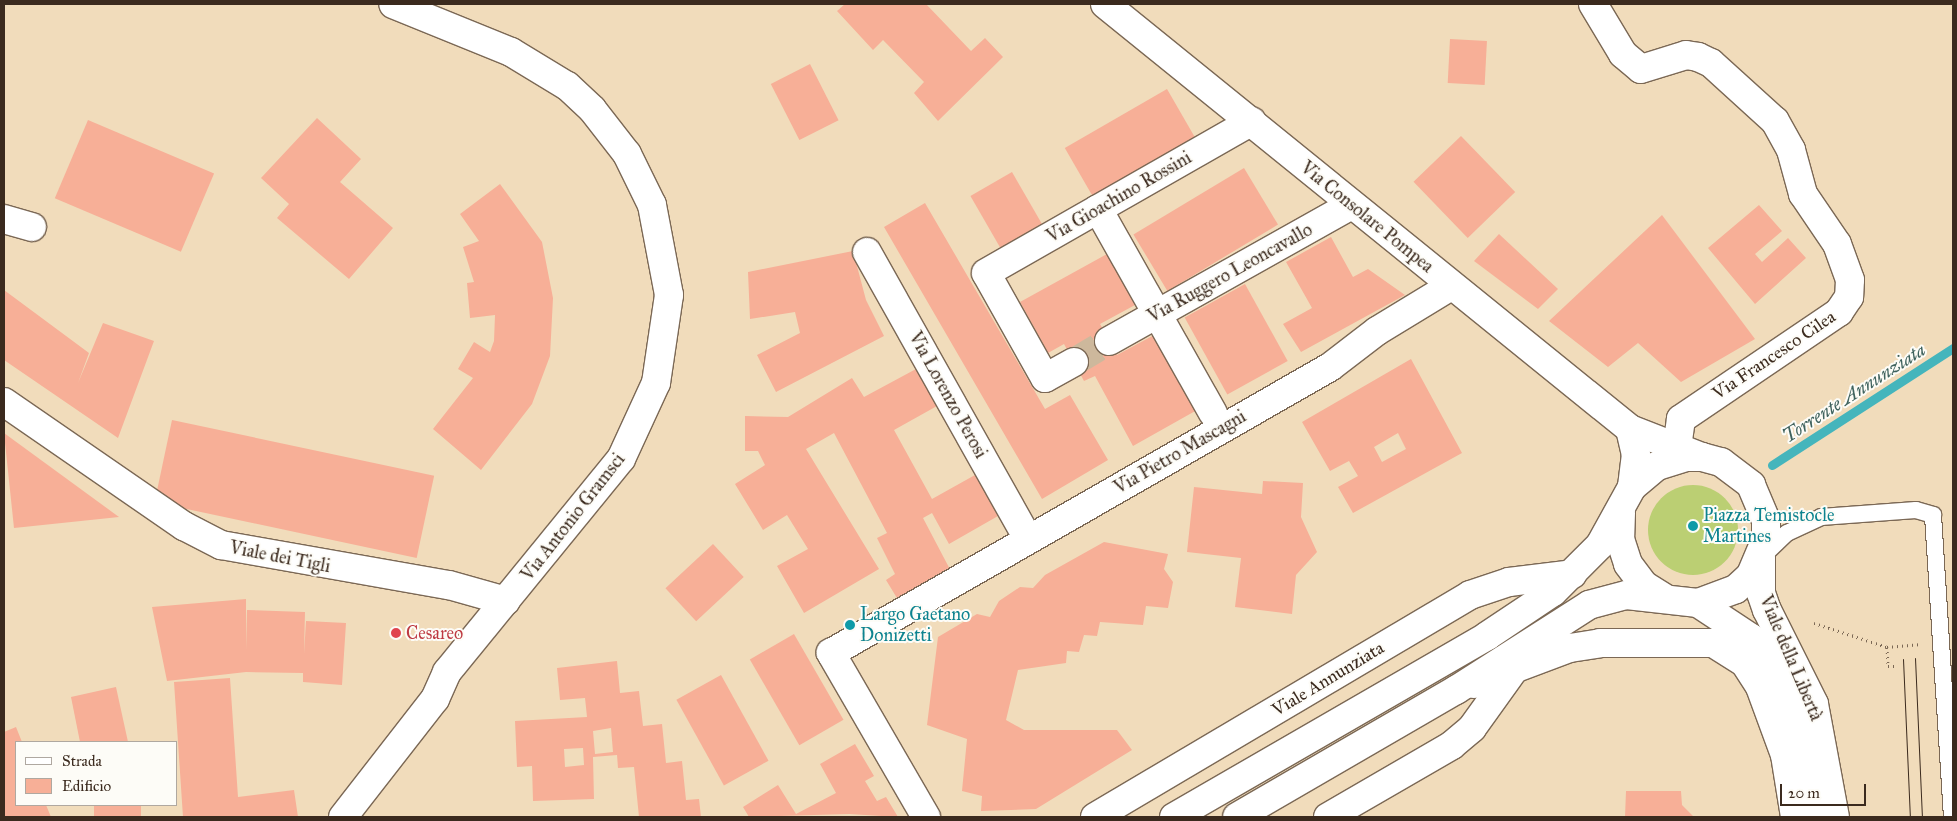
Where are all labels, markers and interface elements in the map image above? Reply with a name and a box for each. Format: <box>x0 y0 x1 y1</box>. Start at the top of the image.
street label: Via Gioachino Rossini <box>1043 147 1195 247</box>
street label: Via Consolare Pompea <box>1296 157 1438 277</box>
street label: Via Ruggero Leoncavallo <box>1144 219 1316 327</box>
street label: Via Francesco Cilea <box>1708 306 1840 404</box>
street label: Via Lorenzo Perosi <box>904 328 992 462</box>
water label: Torrente Annunziata <box>1778 338 1930 448</box>
street label: Via Pietro Mascagni <box>1110 405 1250 499</box>
street label: Via Antonio Gramsci <box>517 449 629 585</box>
place label: Piazza Temistocle Martines <box>1703 505 1834 548</box>
marker: Piazza Temistocle Martines <box>1687 520 1699 532</box>
street label: Viale dei Tigli <box>228 537 332 577</box>
street label: Viale della Libertà <box>1755 592 1827 724</box>
place label: Largo Gaetano Donizetti <box>860 604 970 646</box>
marker: Largo Gaetano Donizetti <box>844 619 856 631</box>
place label: Cesareo <box>406 622 463 644</box>
marker: Cesareo <box>390 627 402 639</box>
street label: Viale Annunziata <box>1268 637 1388 721</box>
legend <box>15 741 178 806</box>
text: Strada <box>62 752 102 770</box>
scale bar <box>1782 774 1868 806</box>
text: Edificio <box>62 777 111 795</box>
text: 20 m <box>1788 784 1820 802</box>

